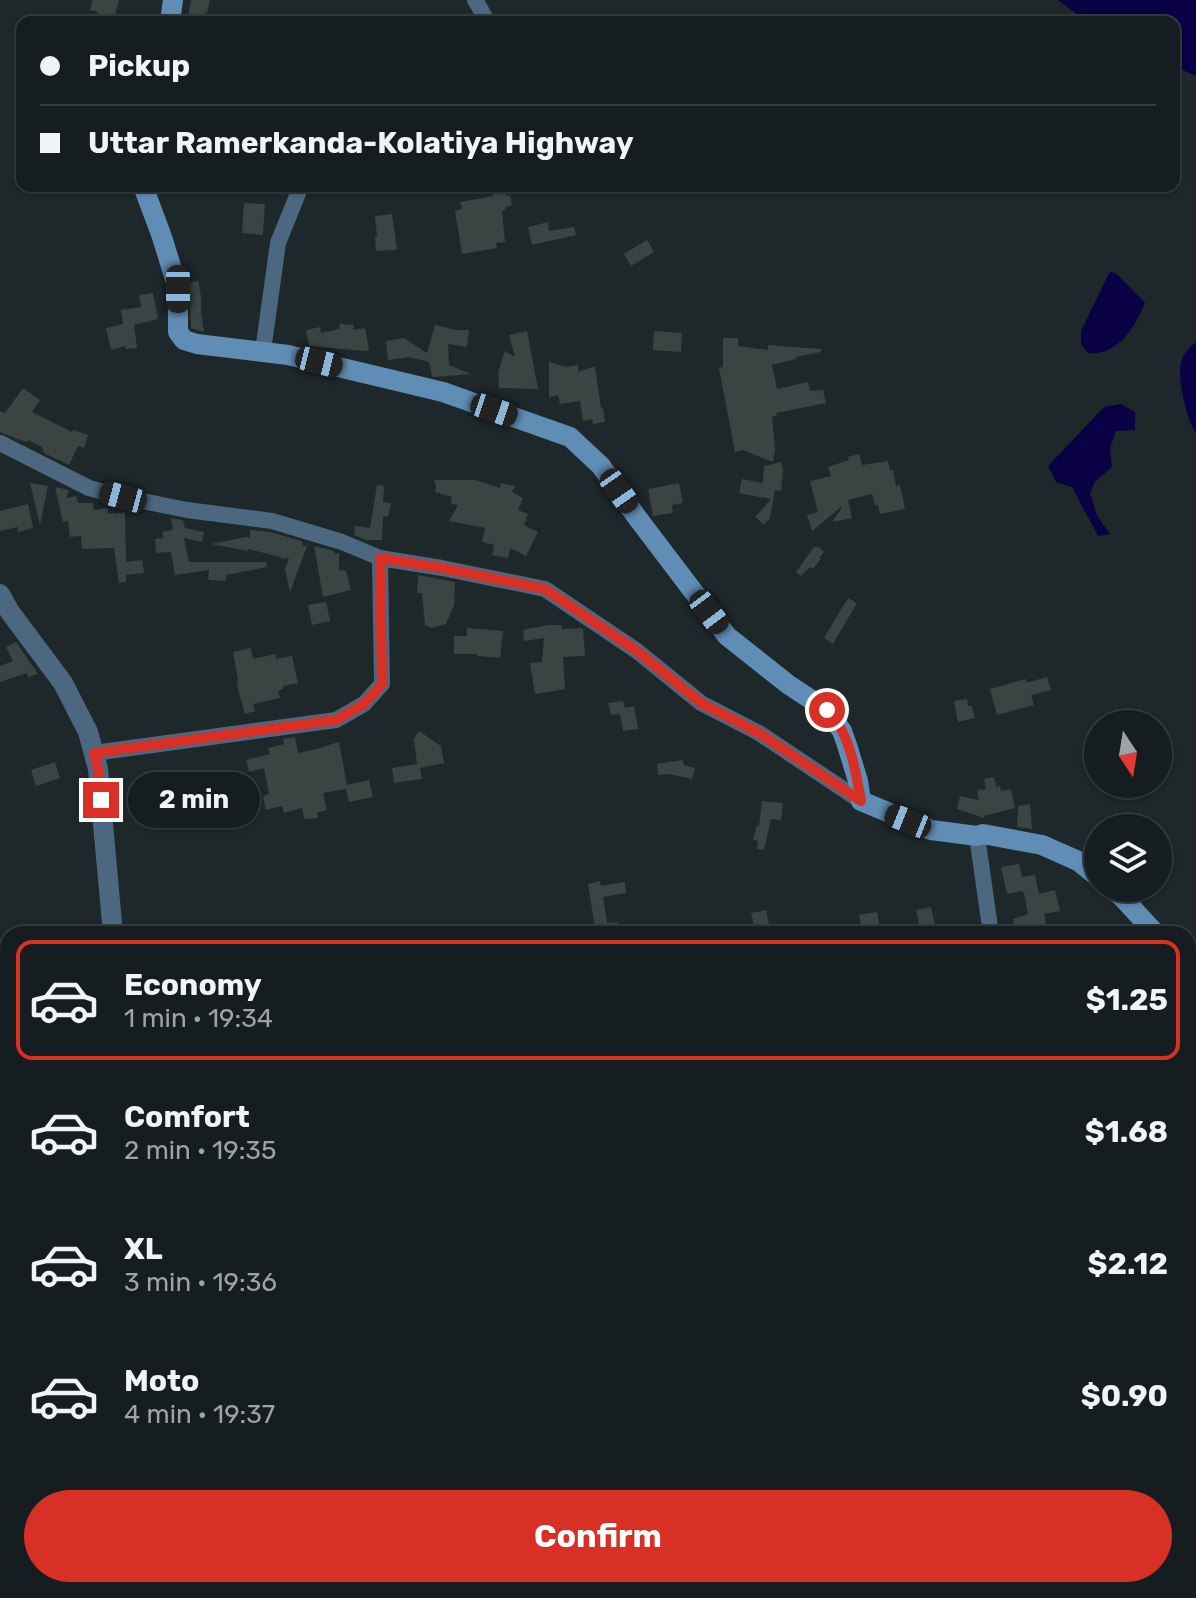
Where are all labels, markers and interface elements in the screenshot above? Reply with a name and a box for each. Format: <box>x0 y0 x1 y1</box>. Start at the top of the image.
text: Pickup <box>88 48 190 84</box>
text: Uttar Ramerkanda-Kolatiya Highway <box>88 125 634 161</box>
car <box>166 265 190 313</box>
car <box>293 345 345 379</box>
car <box>467 391 521 429</box>
car <box>595 464 643 518</box>
car <box>97 479 149 515</box>
car <box>685 586 733 638</box>
route start <box>809 692 845 728</box>
north arrow <box>1084 710 1172 798</box>
map controls <box>1084 710 1172 902</box>
callout: 2 min <box>129 772 261 828</box>
route end <box>83 782 119 818</box>
text: 2 min <box>159 784 229 815</box>
car <box>881 801 935 841</box>
button: layers <box>1084 814 1172 902</box>
icon: car <box>28 964 100 1036</box>
text: Economy <box>124 967 262 1003</box>
text: $1.25 <box>1086 982 1168 1018</box>
text: 1 min · 19:34 <box>124 1003 273 1034</box>
icon: car <box>28 1096 100 1168</box>
text: Comfort <box>124 1099 250 1135</box>
text: $1.68 <box>1085 1114 1168 1150</box>
text: 2 min · 19:35 <box>124 1135 276 1166</box>
icon: car <box>28 1228 100 1300</box>
text: XL <box>124 1231 163 1267</box>
text: $2.12 <box>1087 1246 1168 1282</box>
text: 3 min · 19:36 <box>124 1267 277 1298</box>
icon: car <box>28 1360 100 1432</box>
text: Moto <box>124 1363 199 1399</box>
text: $0.90 <box>1081 1378 1168 1414</box>
text: 4 min · 19:37 <box>124 1399 275 1430</box>
button: Confirm <box>24 1490 1172 1582</box>

